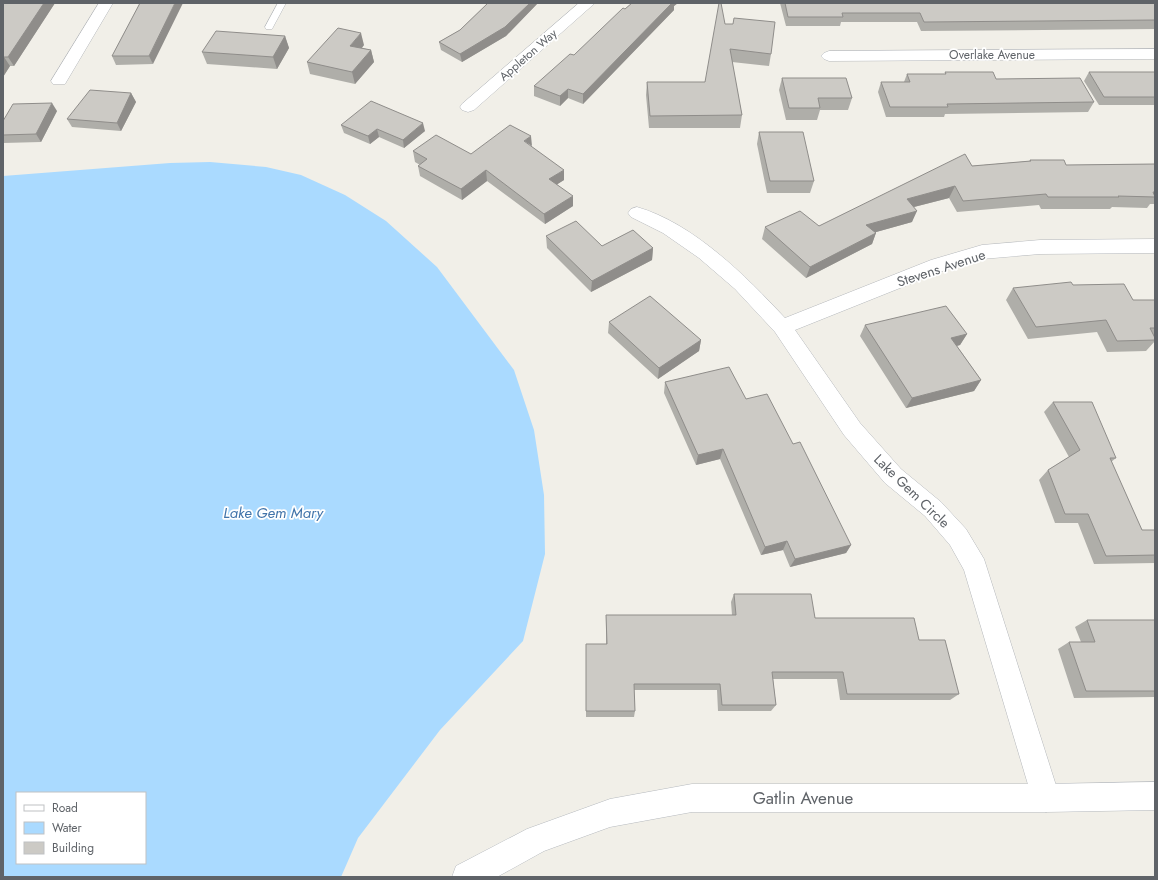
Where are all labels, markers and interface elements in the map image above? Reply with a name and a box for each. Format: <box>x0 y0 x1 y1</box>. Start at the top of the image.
street label: Appleton Way <box>495 24 561 85</box>
street label: Overlake Avenue <box>949 46 1035 64</box>
street label: Stevens Avenue <box>894 244 988 292</box>
street label: Lake Gem Circle <box>870 450 954 532</box>
water label: Lake Gem Mary <box>223 502 324 524</box>
street label: Gatlin Avenue <box>753 786 854 810</box>
legend <box>16 792 146 864</box>
text: Road <box>52 799 78 817</box>
text: Water <box>52 819 83 837</box>
text: Building <box>52 839 94 857</box>

